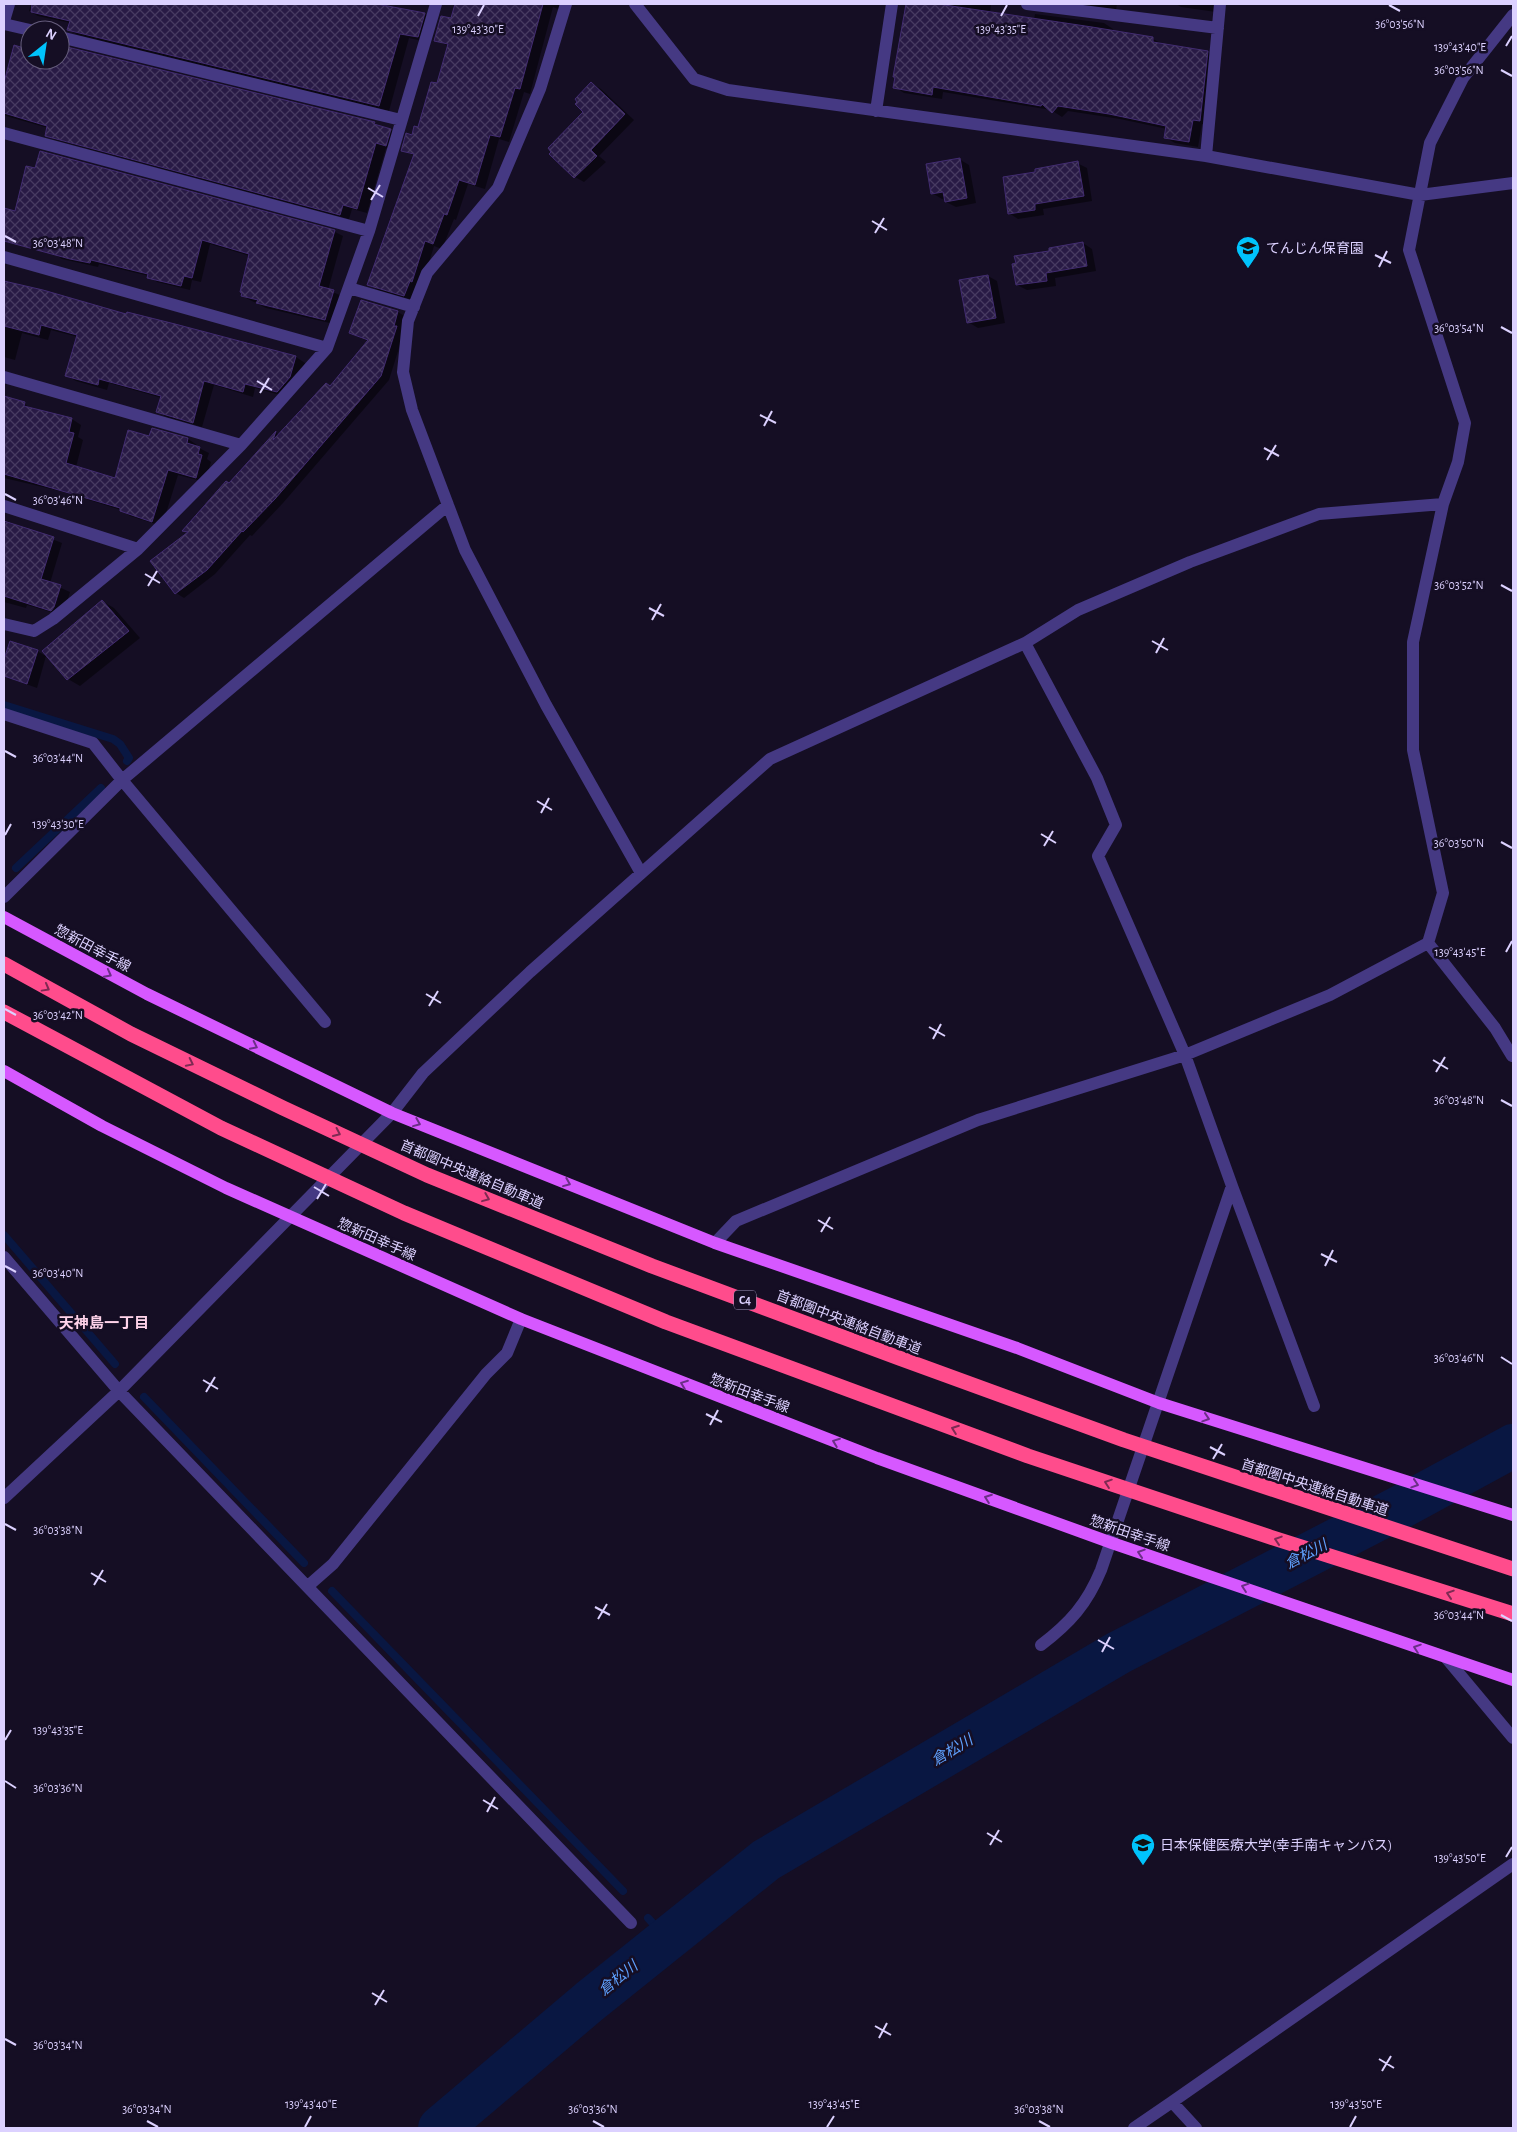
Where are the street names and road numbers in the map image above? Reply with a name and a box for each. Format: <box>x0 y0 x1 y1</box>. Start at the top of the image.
street label: 惣新田幸手線 <box>52 922 133 975</box>
street label: 首都圏中央連絡自動車道 <box>398 1137 546 1211</box>
street label: 惣新田幸手線 <box>335 1216 418 1263</box>
street label: 首都圏中央連絡自動車道 <box>774 1288 923 1357</box>
road number: C4 <box>734 1290 756 1310</box>
street label: 惣新田幸手線 <box>708 1371 792 1416</box>
street label: 首都圏中央連絡自動車道 <box>1239 1457 1390 1518</box>
street label: 惣新田幸手線 <box>1088 1513 1172 1554</box>

